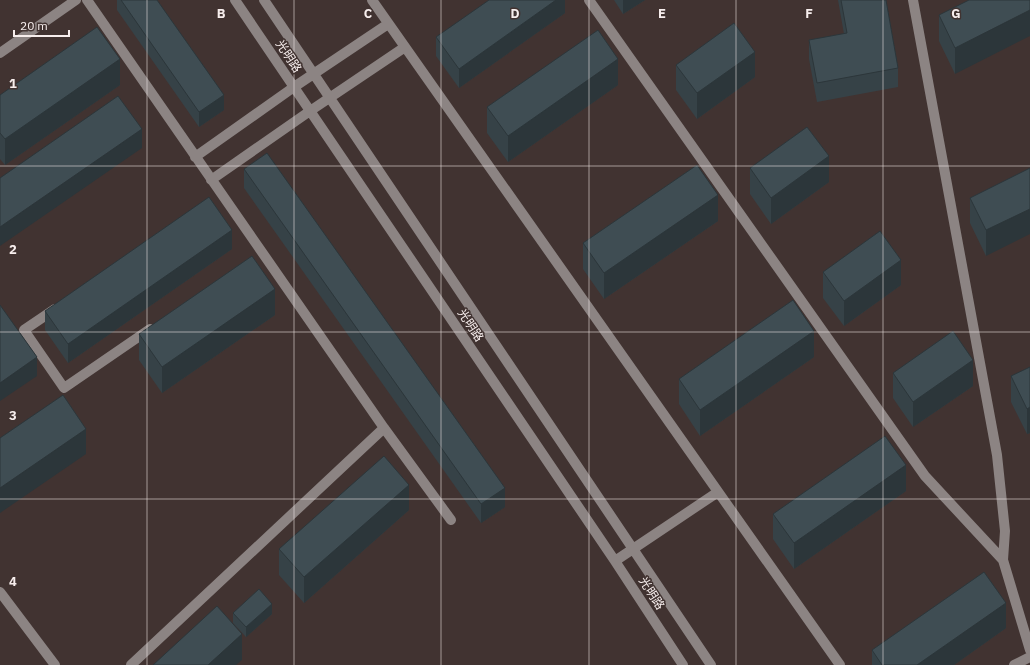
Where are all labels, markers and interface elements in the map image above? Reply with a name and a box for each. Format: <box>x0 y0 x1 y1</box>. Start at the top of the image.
text: B <box>217 5 226 22</box>
text: C <box>364 5 373 22</box>
text: D <box>510 5 520 22</box>
text: E <box>658 5 666 22</box>
text: F <box>805 5 813 22</box>
text: G <box>951 5 961 22</box>
scale bar <box>14 12 69 38</box>
text: 20 m <box>20 18 48 33</box>
street label: 光明路 <box>273 37 305 75</box>
text: 1 <box>9 75 17 92</box>
text: 2 <box>9 241 17 258</box>
street label: 光明路 <box>455 306 487 344</box>
text: 3 <box>9 407 17 424</box>
text: 4 <box>9 573 17 590</box>
street label: 光明路 <box>636 574 668 612</box>

